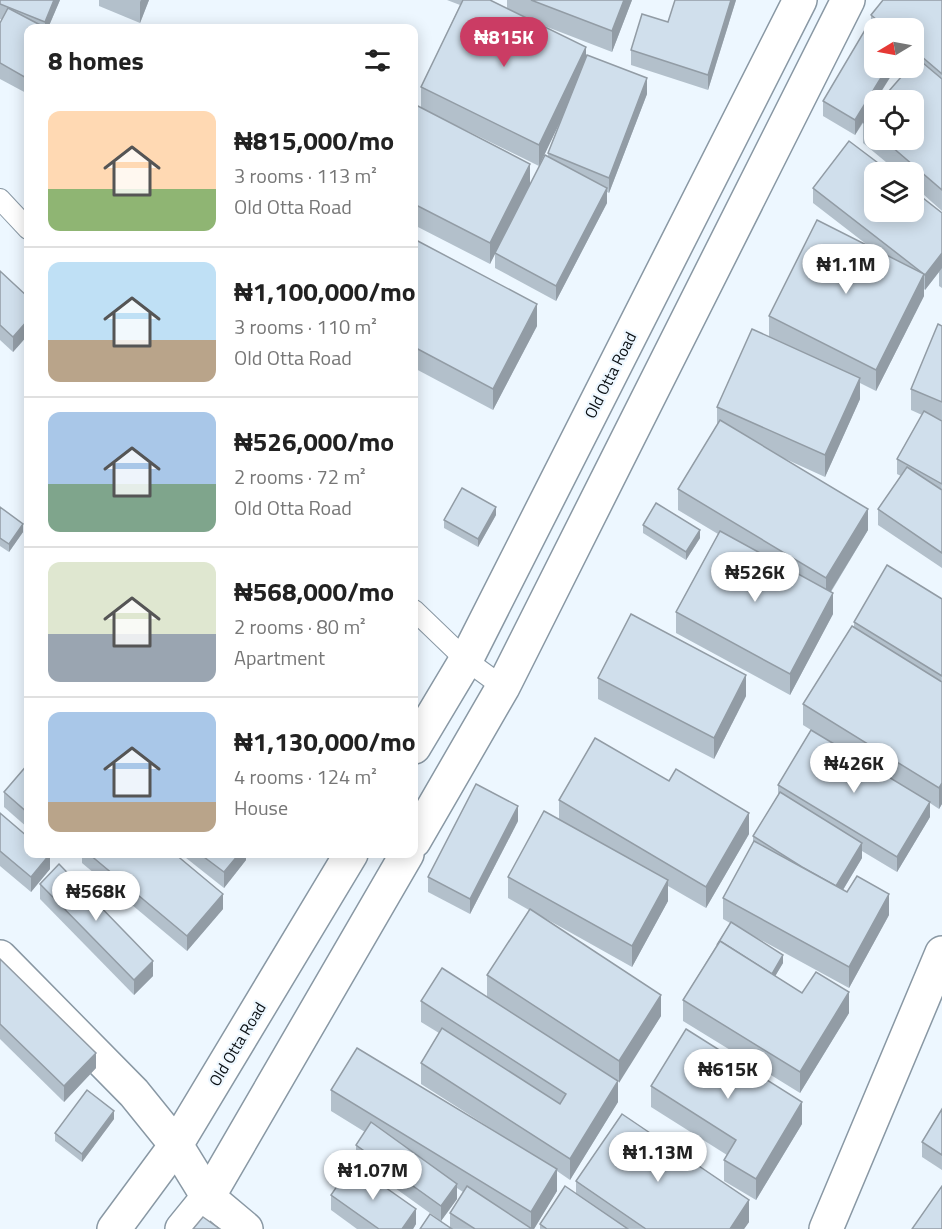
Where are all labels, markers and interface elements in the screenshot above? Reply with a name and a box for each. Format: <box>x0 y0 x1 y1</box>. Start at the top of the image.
pin: ₦815K <box>462 17 546 68</box>
north arrow <box>864 18 924 78</box>
map controls <box>864 18 924 222</box>
text: ₦815K <box>474 21 534 52</box>
text: 8 homes <box>48 41 144 80</box>
icon: filters <box>361 44 394 77</box>
button: locate <box>864 90 924 150</box>
text: ₦815,000/mo <box>234 121 394 160</box>
icon: home <box>96 135 168 207</box>
text: 3 rooms · 113 m² <box>234 160 377 191</box>
button: layers <box>864 162 924 222</box>
text: Old Otta Road <box>234 191 352 222</box>
pin: ₦1.1M <box>804 244 888 295</box>
text: ₦1.1M <box>816 248 876 279</box>
text: ₦1,100,000/mo <box>234 272 416 311</box>
icon: home <box>96 286 168 358</box>
text: 3 rooms · 110 m² <box>234 311 377 342</box>
street label: Old Otta Road <box>578 328 642 422</box>
text: Old Otta Road <box>234 342 352 373</box>
text: ₦526,000/mo <box>234 422 394 461</box>
icon: home <box>96 436 168 508</box>
text: 2 rooms · 72 m² <box>234 461 366 492</box>
text: Old Otta Road <box>234 492 352 523</box>
pin: ₦526K <box>713 552 797 603</box>
text: ₦526K <box>725 556 785 587</box>
text: ₦568,000/mo <box>234 572 394 611</box>
icon: home <box>96 586 168 658</box>
text: 2 rooms · 80 m² <box>234 611 366 642</box>
text: Apartment <box>234 642 325 673</box>
text: ₦1,130,000/mo <box>234 722 416 761</box>
icon: home <box>96 736 168 808</box>
pin: ₦426K <box>812 743 896 794</box>
text: ₦426K <box>824 747 884 778</box>
text: 4 rooms · 124 m² <box>234 761 377 792</box>
text: House <box>234 792 288 823</box>
pin: ₦568K <box>54 871 138 922</box>
text: ₦568K <box>66 875 126 906</box>
street label: Old Otta Road <box>202 997 272 1091</box>
pin: ₦615K <box>686 1049 770 1100</box>
text: ₦615K <box>698 1053 758 1084</box>
pin: ₦1.13M <box>609 1132 707 1183</box>
text: ₦1.13M <box>623 1136 693 1167</box>
pin: ₦1.07M <box>324 1150 422 1201</box>
text: ₦1.07M <box>338 1154 408 1185</box>

